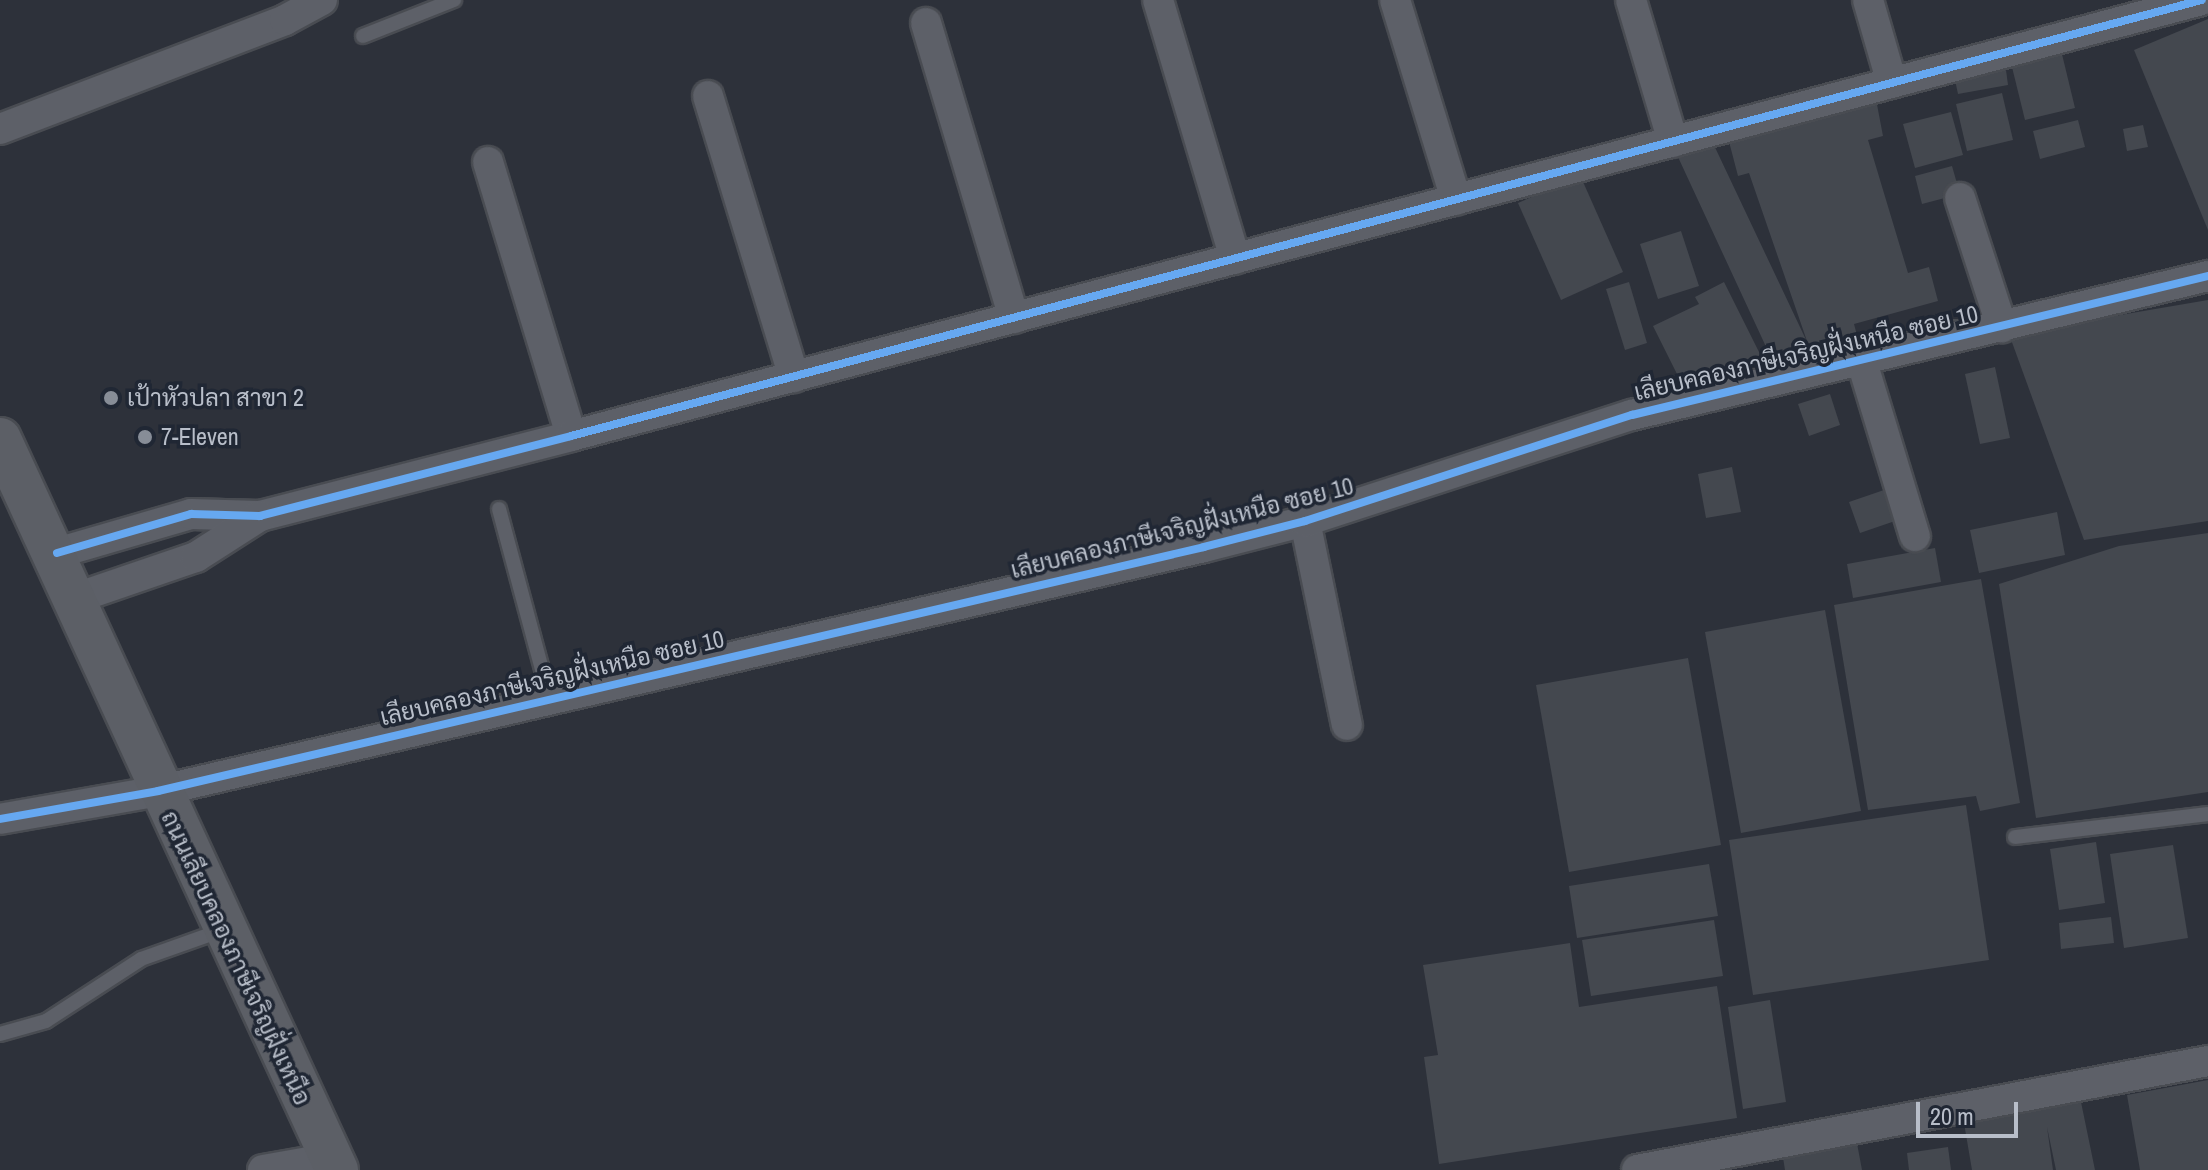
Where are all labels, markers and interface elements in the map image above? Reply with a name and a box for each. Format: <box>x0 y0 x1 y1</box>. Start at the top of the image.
street label: เลียบคลองภาษีเจริญฝั่งเหนือ ซอย 10 <box>1631 299 1981 407</box>
place label: เป้าหัวปลา สาขา 2 <box>127 384 304 412</box>
marker: เป้าหัวปลา สาขา 2 <box>102 389 120 407</box>
place label: 7-Eleven <box>161 423 239 451</box>
marker: 7-Eleven <box>136 428 154 446</box>
street label: เลียบคลองภาษีเจริญฝั่งเหนือ ซอย 10 <box>1008 471 1356 585</box>
street label: เลียบคลองภาษีเจริญฝั่งเหนือ ซอย 10 <box>377 624 727 732</box>
street label: ถนนเลียบคลองภาษีเจริญฝั่งเหนือ <box>155 806 317 1110</box>
scale bar <box>1920 1086 2022 1136</box>
text: 20 m <box>1930 1100 1974 1132</box>

